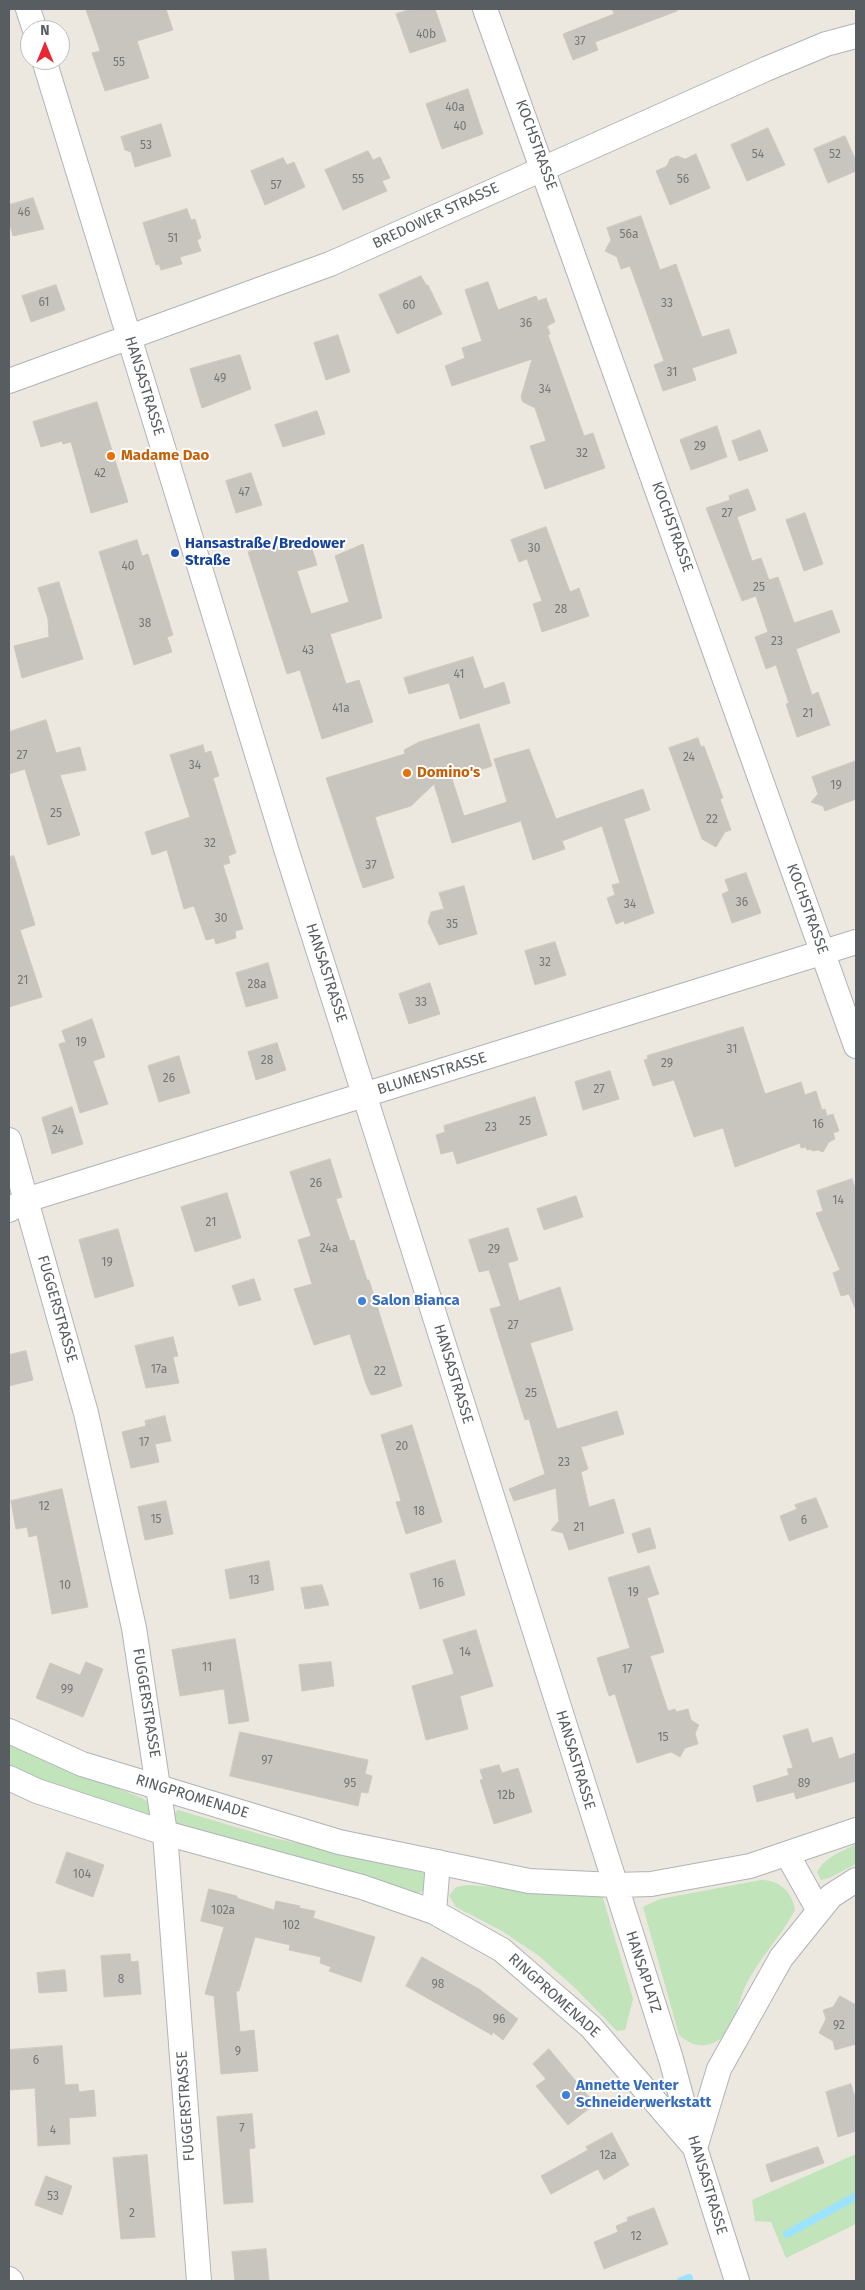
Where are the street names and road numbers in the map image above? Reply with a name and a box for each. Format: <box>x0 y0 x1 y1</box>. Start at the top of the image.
street label: KOCHSTRASSE <box>511 97 561 193</box>
street label: BREDOWER STRASSE <box>370 179 502 253</box>
street label: HANSASTRASSE <box>120 334 168 438</box>
street label: KOCHSTRASSE <box>647 479 697 575</box>
street label: KOCHSTRASSE <box>782 861 832 957</box>
street label: HANSASTRASSE <box>301 921 351 1025</box>
street label: BLUMENSTRASSE <box>375 1049 489 1099</box>
street label: FUGGERSTRASSE <box>33 1253 81 1365</box>
street label: HANSASTRASSE <box>429 1322 477 1426</box>
street label: FUGGERSTRASSE <box>128 1647 164 1759</box>
street label: HANSASTRASSE <box>551 1708 599 1812</box>
street label: RINGPROMENADE <box>133 1771 251 1823</box>
street label: HANSAPLATZ <box>621 1929 665 2015</box>
street label: RINGPROMENADE <box>504 1950 604 2042</box>
street label: FUGGERSTRASSE <box>173 2050 199 2162</box>
street label: HANSASTRASSE <box>683 2133 731 2237</box>

